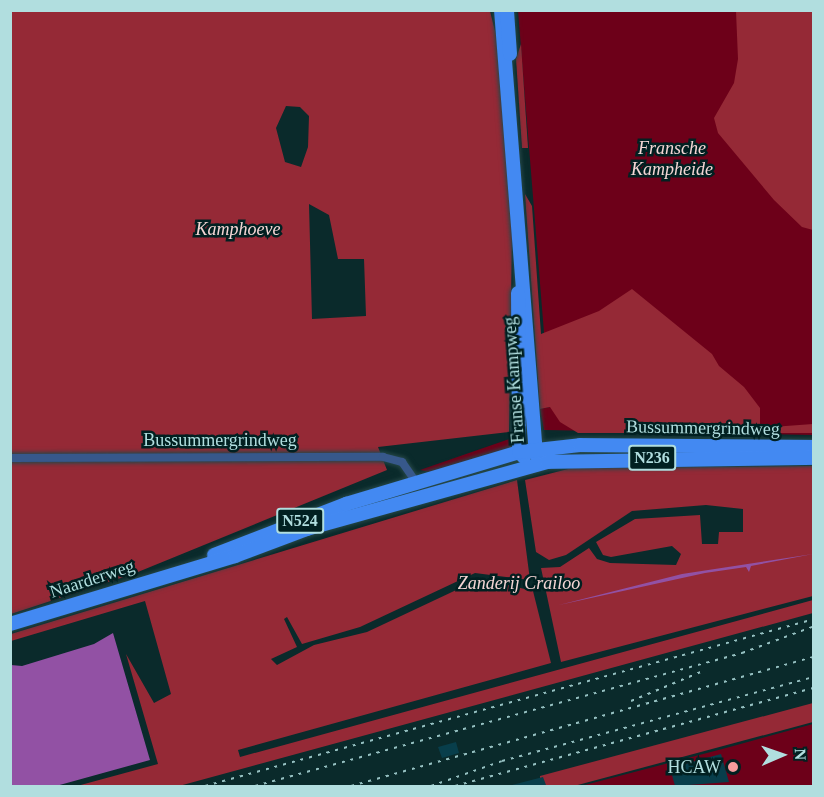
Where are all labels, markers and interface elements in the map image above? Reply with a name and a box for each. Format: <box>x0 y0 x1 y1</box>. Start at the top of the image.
park label: Fransche Kampheide <box>631 138 713 180</box>
park label: Kamphoeve <box>196 218 280 240</box>
street label: Franse Kampweg <box>499 316 529 444</box>
street label: Bussummergrindweg <box>626 416 780 440</box>
street label: Bussummergrindweg <box>143 429 297 451</box>
road number: N236 <box>628 445 676 471</box>
road number: N524 <box>276 508 324 534</box>
street label: Naarderweg <box>47 555 137 603</box>
park label: Zanderij Crailoo <box>458 572 580 594</box>
north arrow <box>752 725 812 785</box>
text: N <box>792 748 809 760</box>
place label: HCAW <box>667 756 721 778</box>
marker: HCAW <box>726 760 740 774</box>

